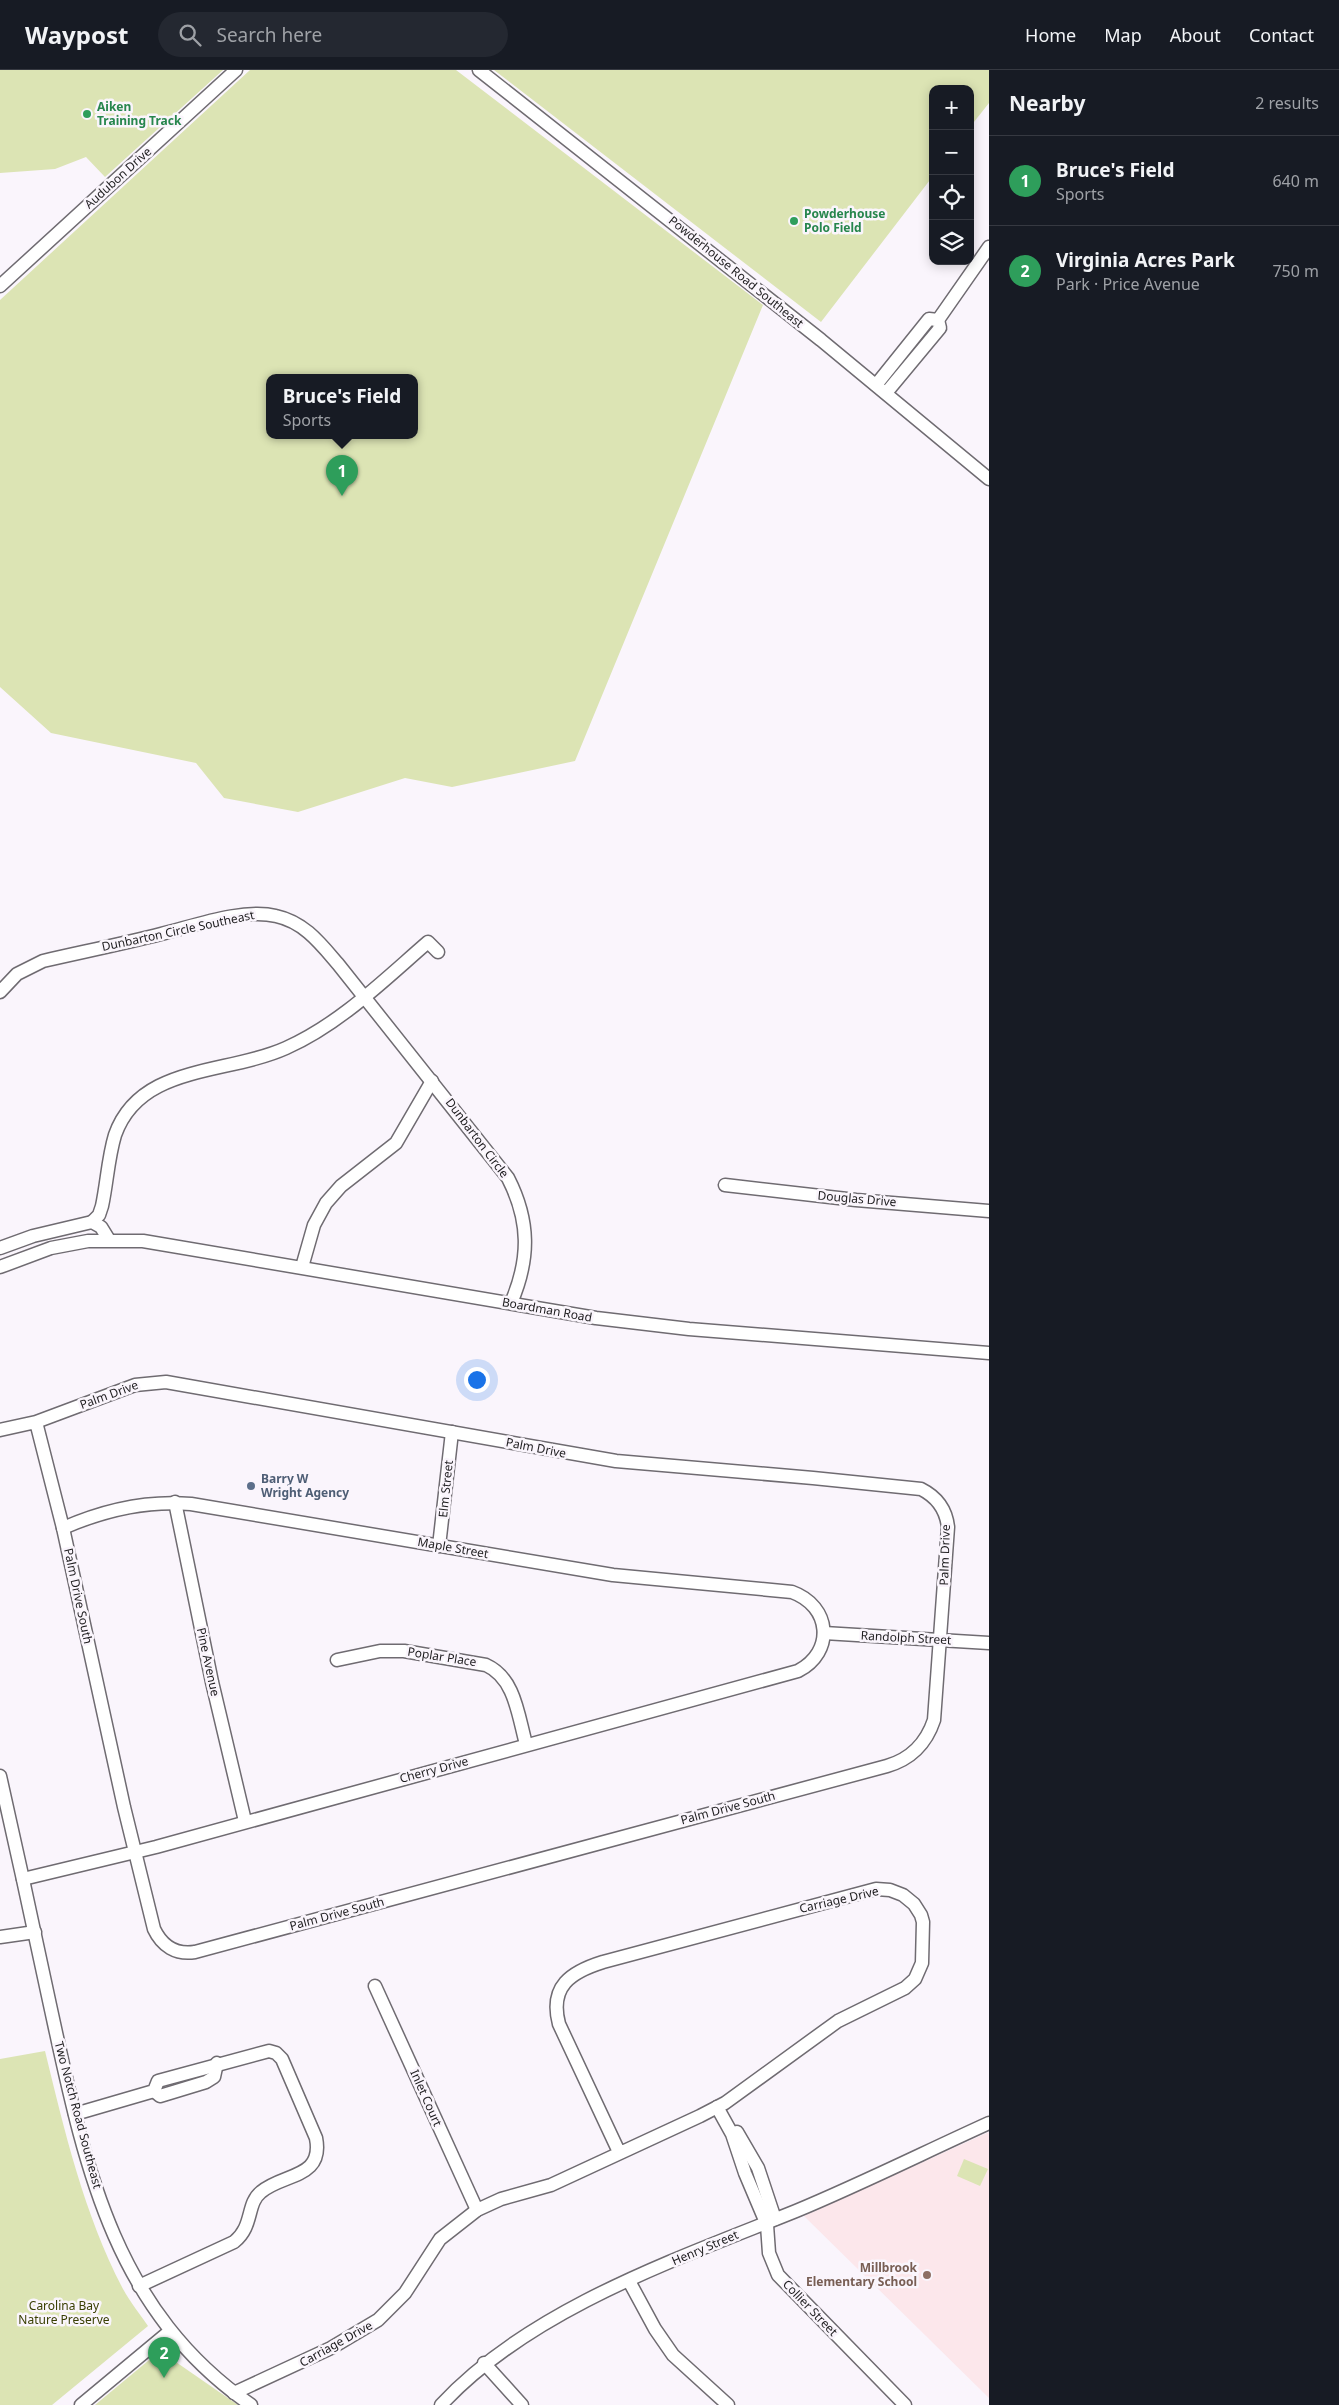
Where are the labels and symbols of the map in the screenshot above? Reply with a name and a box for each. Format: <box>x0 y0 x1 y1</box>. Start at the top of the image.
place label: Aiken Training Track <box>97 98 182 129</box>
marker: Aiken Training Track <box>81 108 93 120</box>
street label: Audubon Drive <box>80 143 155 212</box>
place label: Powderhouse Polo Field <box>804 205 885 236</box>
street label: Powderhouse Road Southeast <box>665 212 808 332</box>
marker: Powderhouse Polo Field <box>788 215 800 227</box>
pin: 1 <box>326 455 358 496</box>
street label: Dunbarton Circle Southeast <box>100 906 256 955</box>
street label: Dunbarton Circle <box>442 1094 513 1181</box>
street label: Douglas Drive <box>817 1187 897 1210</box>
street label: Boardman Road <box>501 1293 593 1326</box>
your location <box>464 1367 490 1393</box>
street label: Palm Drive <box>77 1376 141 1413</box>
street label: Palm Drive <box>504 1433 568 1462</box>
street label: Elm Street <box>434 1459 457 1518</box>
place label: Barry W Wright Agency <box>261 1470 349 1501</box>
marker: Barry W Wright Agency <box>245 1480 257 1492</box>
street label: Palm Drive <box>935 1524 954 1586</box>
street label: Maple Street <box>416 1533 490 1562</box>
street label: Palm Drive South <box>60 1547 97 1645</box>
street label: Pine Avenue <box>193 1626 224 1698</box>
street label: Randolph Street <box>860 1627 952 1648</box>
street label: Poplar Place <box>406 1643 478 1670</box>
street label: Cherry Drive <box>398 1752 470 1787</box>
street label: Palm Drive South <box>679 1787 777 1828</box>
street label: Carriage Drive <box>798 1882 880 1917</box>
street label: Palm Drive South <box>288 1893 386 1934</box>
street label: Two Notch Road Southeast <box>51 2039 107 2191</box>
street label: Inlet Court <box>406 2067 447 2129</box>
street label: Henry Street <box>669 2226 741 2269</box>
place label: Millbrook Elementary School <box>806 2259 918 2290</box>
marker: Millbrook Elementary School <box>921 2269 933 2281</box>
street label: Collier Street <box>779 2276 842 2340</box>
park label: Carolina Bay Nature Preserve <box>18 2297 110 2328</box>
street label: Carriage Drive <box>296 2316 375 2371</box>
pin: 2 <box>148 2337 180 2378</box>

